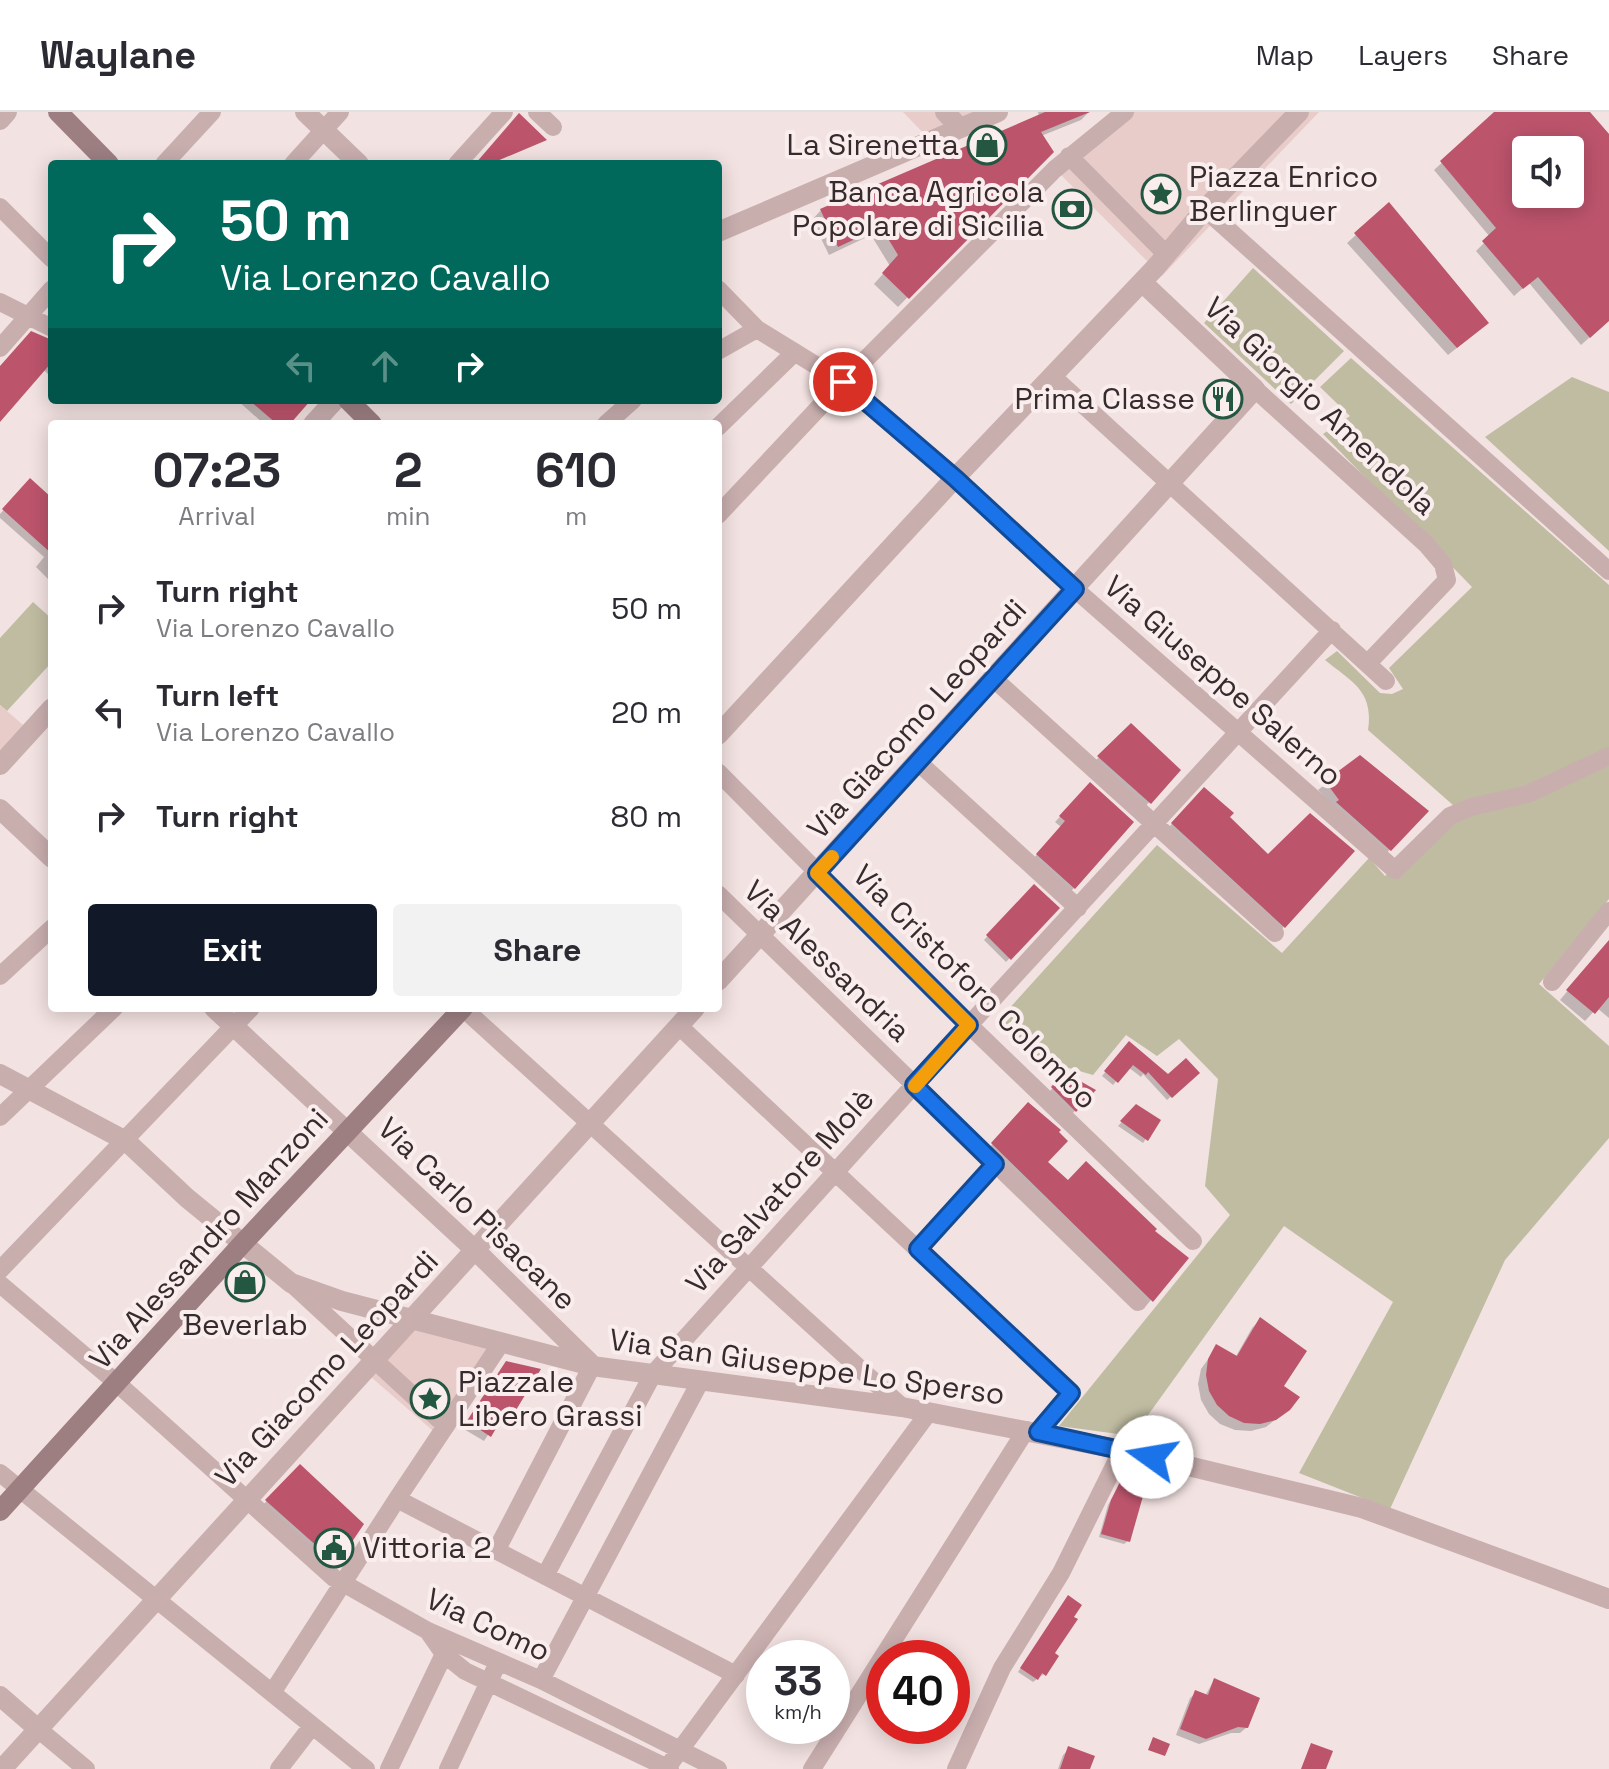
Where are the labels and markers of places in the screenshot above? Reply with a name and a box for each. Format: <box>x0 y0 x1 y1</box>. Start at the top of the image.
shop icon: La Sirenetta <box>966 124 1008 166</box>
place label: La Sirenetta <box>787 125 959 164</box>
place label: Piazza Enrico Berlinguer <box>1189 157 1378 230</box>
place label: Banca Agricola Popolare di Sicilia <box>792 172 1044 245</box>
place icon: Piazza Enrico Berlinguer <box>1140 173 1182 215</box>
bank icon: Banca Agricola Popolare di Sicilia <box>1051 188 1093 230</box>
pin <box>809 348 877 416</box>
restaurant icon: Prima Classe <box>1202 378 1244 420</box>
place label: Prima Classe <box>1014 379 1195 418</box>
shop icon: Beverlab <box>224 1261 266 1303</box>
place label: Beverlab <box>182 1305 308 1344</box>
place label: Piazzale Libero Grassi <box>458 1362 643 1435</box>
place icon: Piazzale Libero Grassi <box>409 1378 451 1420</box>
public building icon: Vittoria 2 <box>313 1527 355 1569</box>
place label: Vittoria 2 <box>362 1528 492 1567</box>

